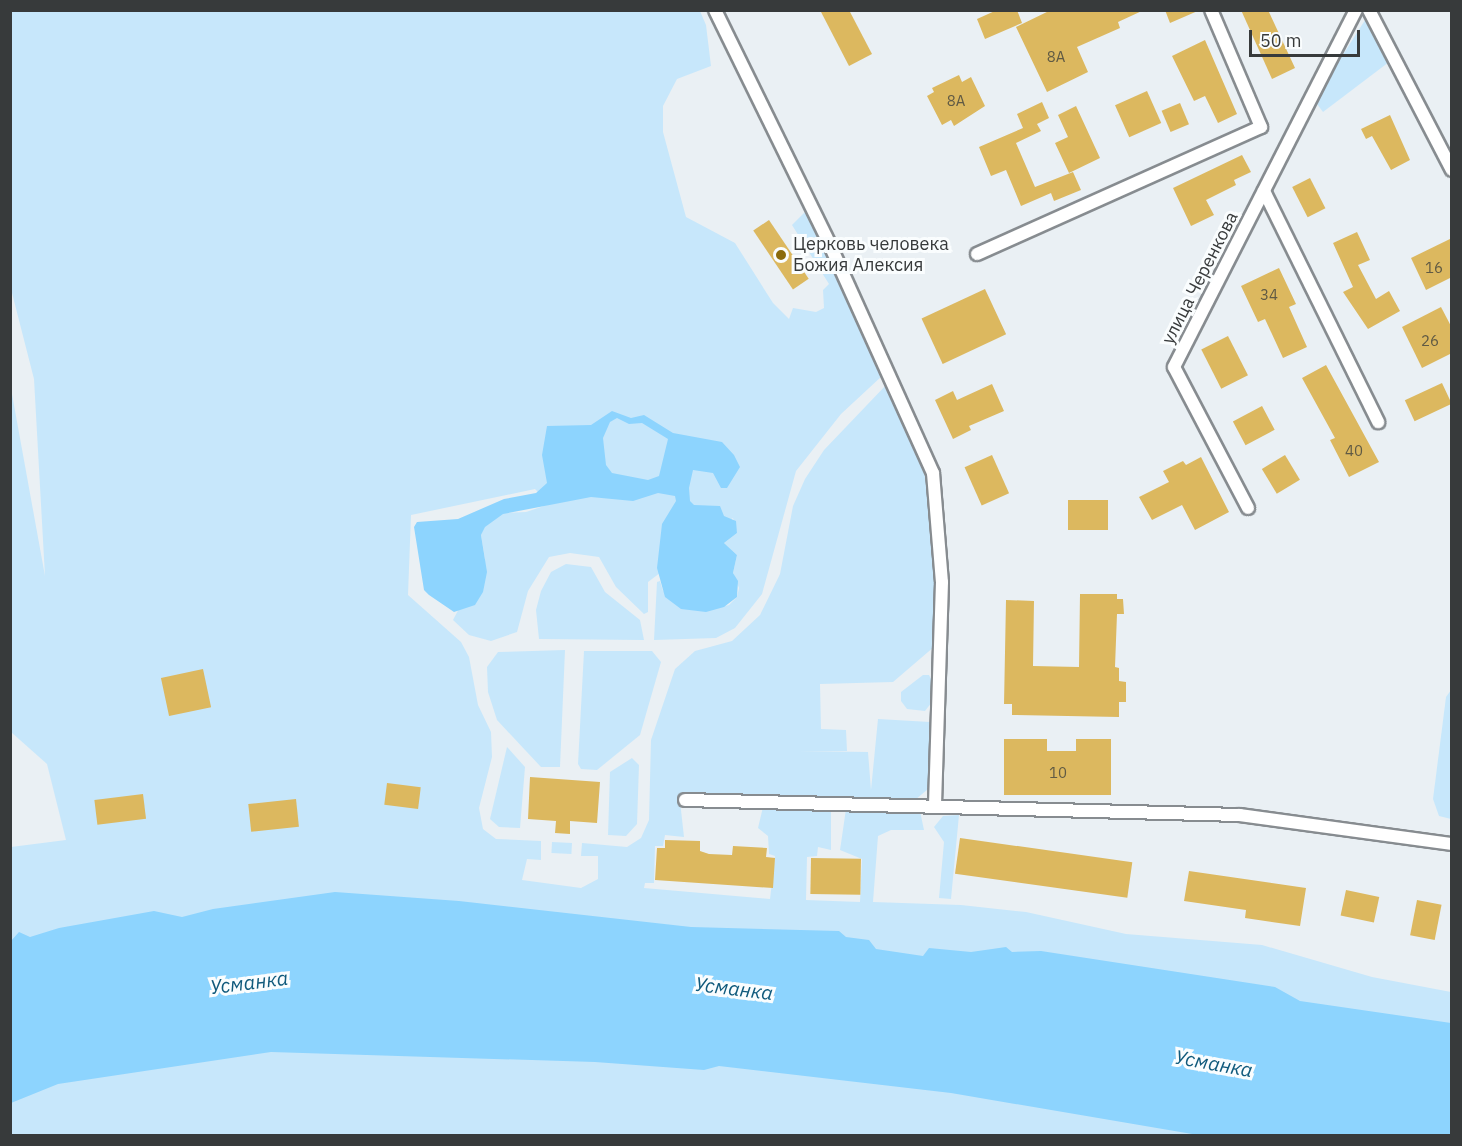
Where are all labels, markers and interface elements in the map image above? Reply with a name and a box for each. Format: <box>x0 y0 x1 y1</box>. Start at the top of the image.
scale bar <box>1252 18 1363 56</box>
text: 50 m <box>1260 29 1302 52</box>
house number: 8А <box>1047 48 1065 66</box>
house number: 8А <box>947 92 965 110</box>
street label: улица Черенкова <box>1157 208 1243 348</box>
place label: Церковь человека Божия Алексия <box>793 234 949 276</box>
marker: Церковь человека Божия Алексия <box>774 248 788 262</box>
house number: 16 <box>1425 259 1443 277</box>
house number: 34 <box>1260 286 1278 304</box>
house number: 26 <box>1421 332 1439 350</box>
house number: 40 <box>1345 442 1363 460</box>
house number: 10 <box>1049 764 1067 782</box>
water label: Усманка <box>209 965 289 999</box>
water label: Усманка <box>694 971 774 1005</box>
water label: Усманка <box>1173 1044 1255 1082</box>

